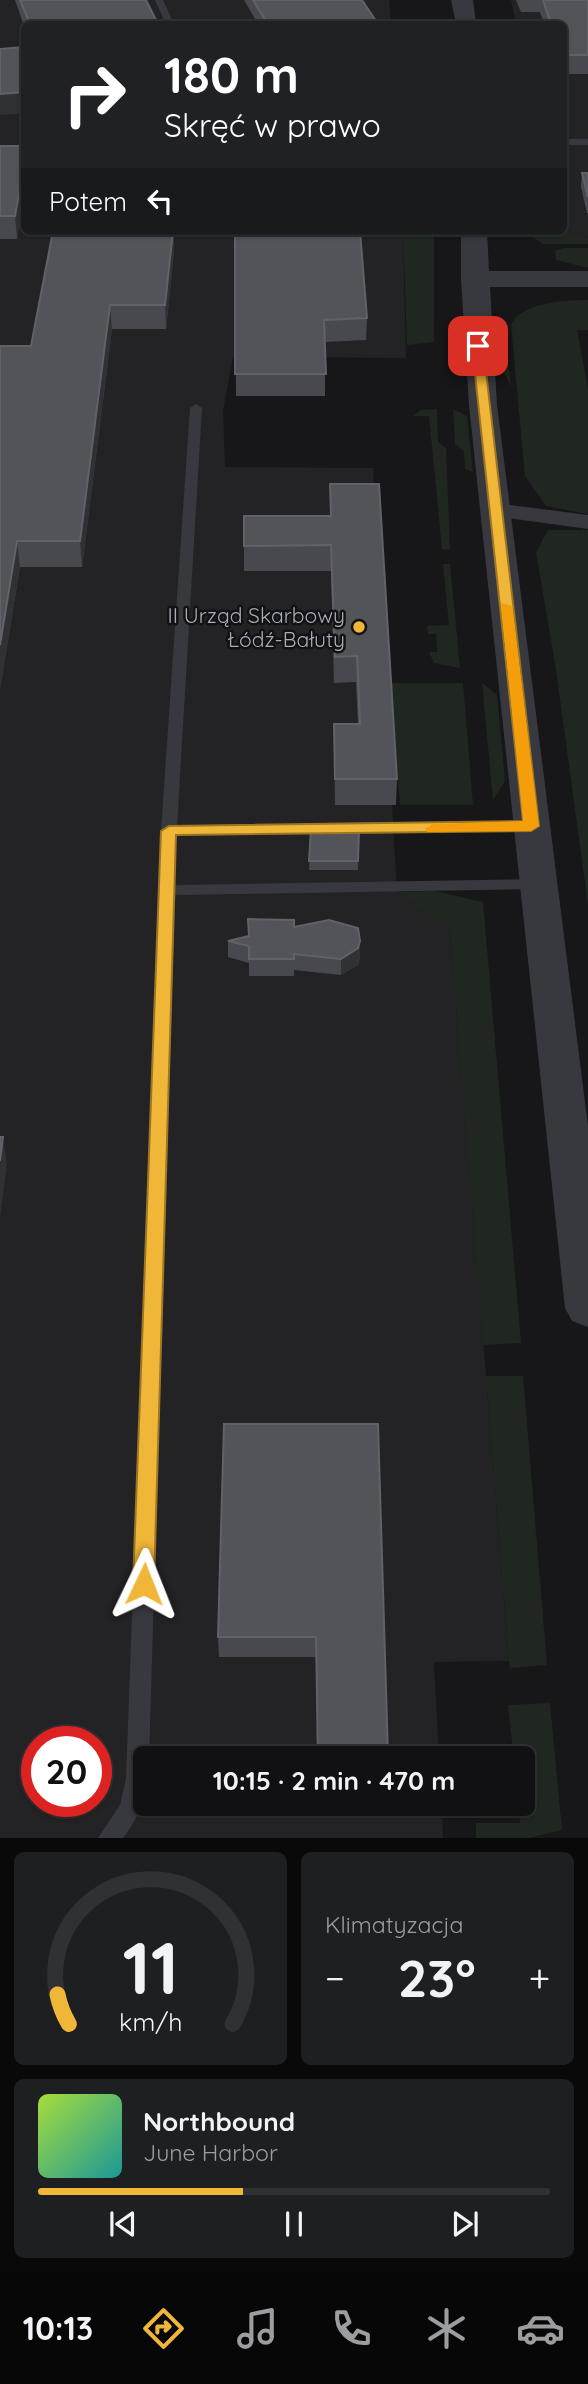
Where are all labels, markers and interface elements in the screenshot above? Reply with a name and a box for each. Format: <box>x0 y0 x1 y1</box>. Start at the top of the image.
text: 180 m <box>164 44 299 105</box>
icon: right <box>49 49 140 140</box>
text: Skręć w prawo <box>164 105 381 145</box>
icon: left <box>141 182 179 220</box>
text: Potem <box>49 185 127 218</box>
pin <box>448 316 508 376</box>
icon: arrive <box>459 327 497 365</box>
place label: II Urząd Skarbowy Łódź-Bałuty <box>168 602 345 652</box>
marker: II Urząd Skarbowy Łódź-Bałuty <box>351 619 367 635</box>
position arrow <box>107 1547 181 1621</box>
speed limit sign: 20 <box>21 1726 112 1817</box>
text: 10:15 · 2 min · 470 m <box>213 1764 455 1797</box>
text: Klimatyzacja <box>325 1910 464 1939</box>
text: 11 <box>122 1922 179 2013</box>
text: 23° <box>398 1945 476 2010</box>
text: − <box>325 1954 345 2002</box>
text: + <box>529 1954 550 2002</box>
text: km/h <box>119 2006 182 2037</box>
text: Northbound <box>143 2105 295 2138</box>
text: June Harbor <box>143 2138 278 2167</box>
icon: previous <box>104 2205 142 2243</box>
icon: pause <box>275 2205 313 2243</box>
icon: next <box>446 2205 484 2243</box>
icon: directions <box>139 2304 188 2353</box>
icon: music <box>233 2304 282 2353</box>
icon: phone <box>327 2304 376 2353</box>
icon: climate <box>422 2304 471 2353</box>
icon: car <box>516 2304 565 2353</box>
text: 10:13 <box>23 2308 93 2348</box>

